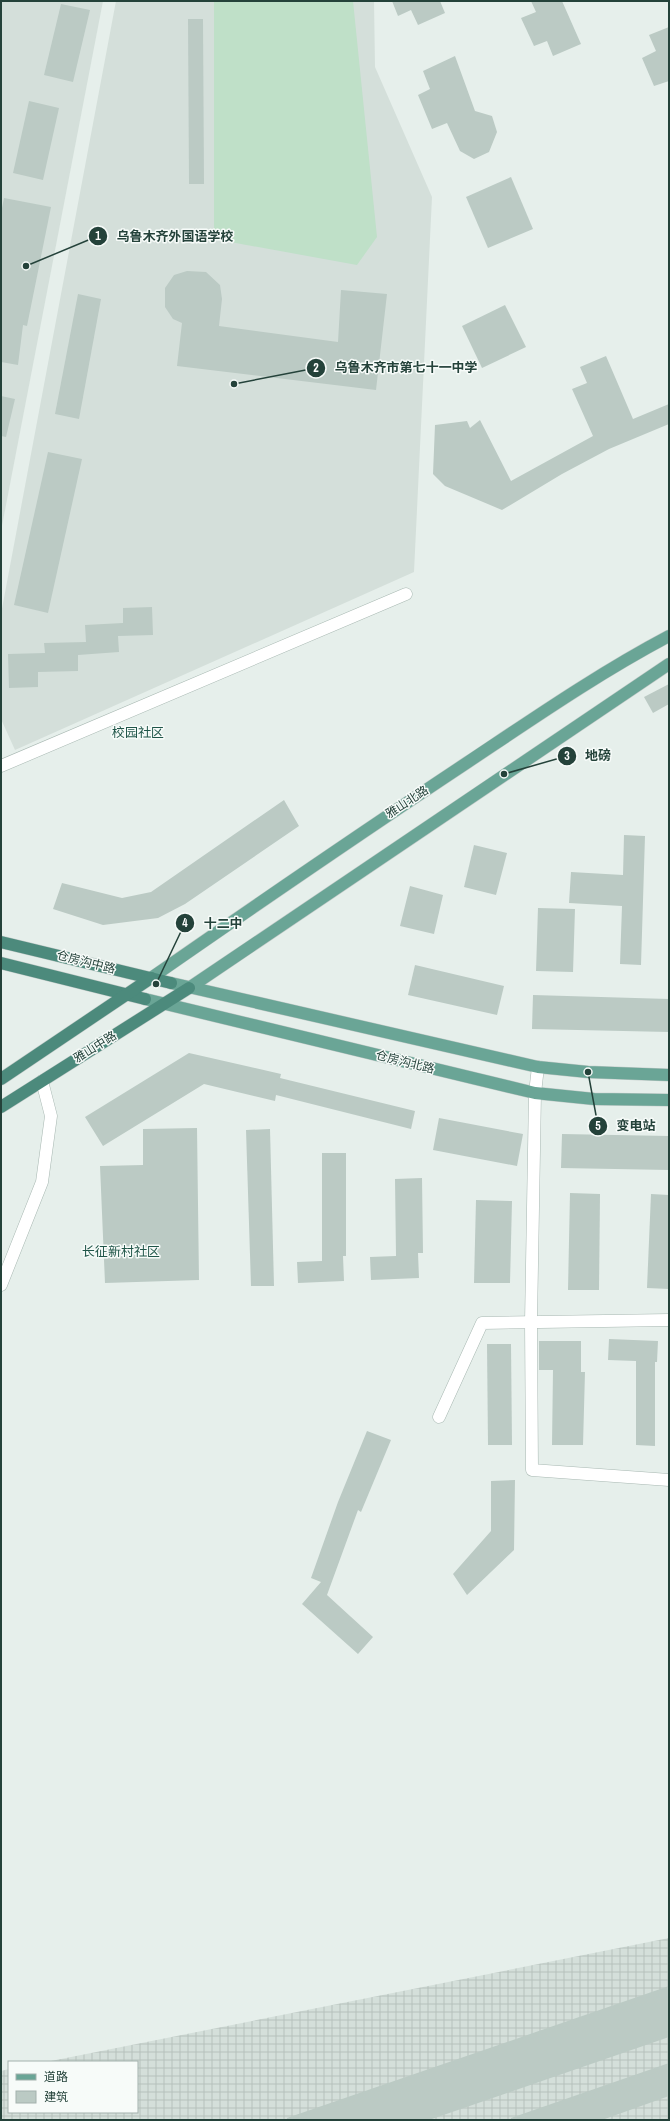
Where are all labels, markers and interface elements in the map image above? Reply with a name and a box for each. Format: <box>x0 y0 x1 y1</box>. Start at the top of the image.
callout: 乌鲁木齐外国语学校 <box>88 224 241 249</box>
text: 1 <box>95 228 101 244</box>
text: 乌鲁木齐外国语学校 <box>116 228 234 245</box>
callout: 乌鲁木齐市第七十一中学 <box>306 355 485 380</box>
text: 乌鲁木齐市第七十一中学 <box>334 359 478 376</box>
text: 2 <box>313 360 319 376</box>
district label: 校园社区 <box>112 724 164 741</box>
callout: 地磅 <box>557 743 619 768</box>
text: 地磅 <box>585 747 611 764</box>
text: 3 <box>564 748 570 764</box>
street label: 雅山北路 <box>383 782 431 822</box>
callout: 十二中 <box>175 911 250 936</box>
text: 4 <box>182 915 188 931</box>
text: 十二中 <box>203 915 243 932</box>
street label: 仓房沟中路 <box>55 947 117 977</box>
street label: 雅山中路 <box>70 1027 120 1067</box>
street label: 仓房沟北路 <box>374 1047 436 1077</box>
callout: 变电站 <box>588 1113 663 1138</box>
text: 变电站 <box>616 1117 656 1134</box>
text: 5 <box>595 1118 601 1134</box>
district label: 长征新村社区 <box>82 1243 160 1260</box>
legend <box>8 2061 138 2113</box>
text: 道路 <box>44 2069 68 2085</box>
text: 建筑 <box>44 2089 68 2105</box>

